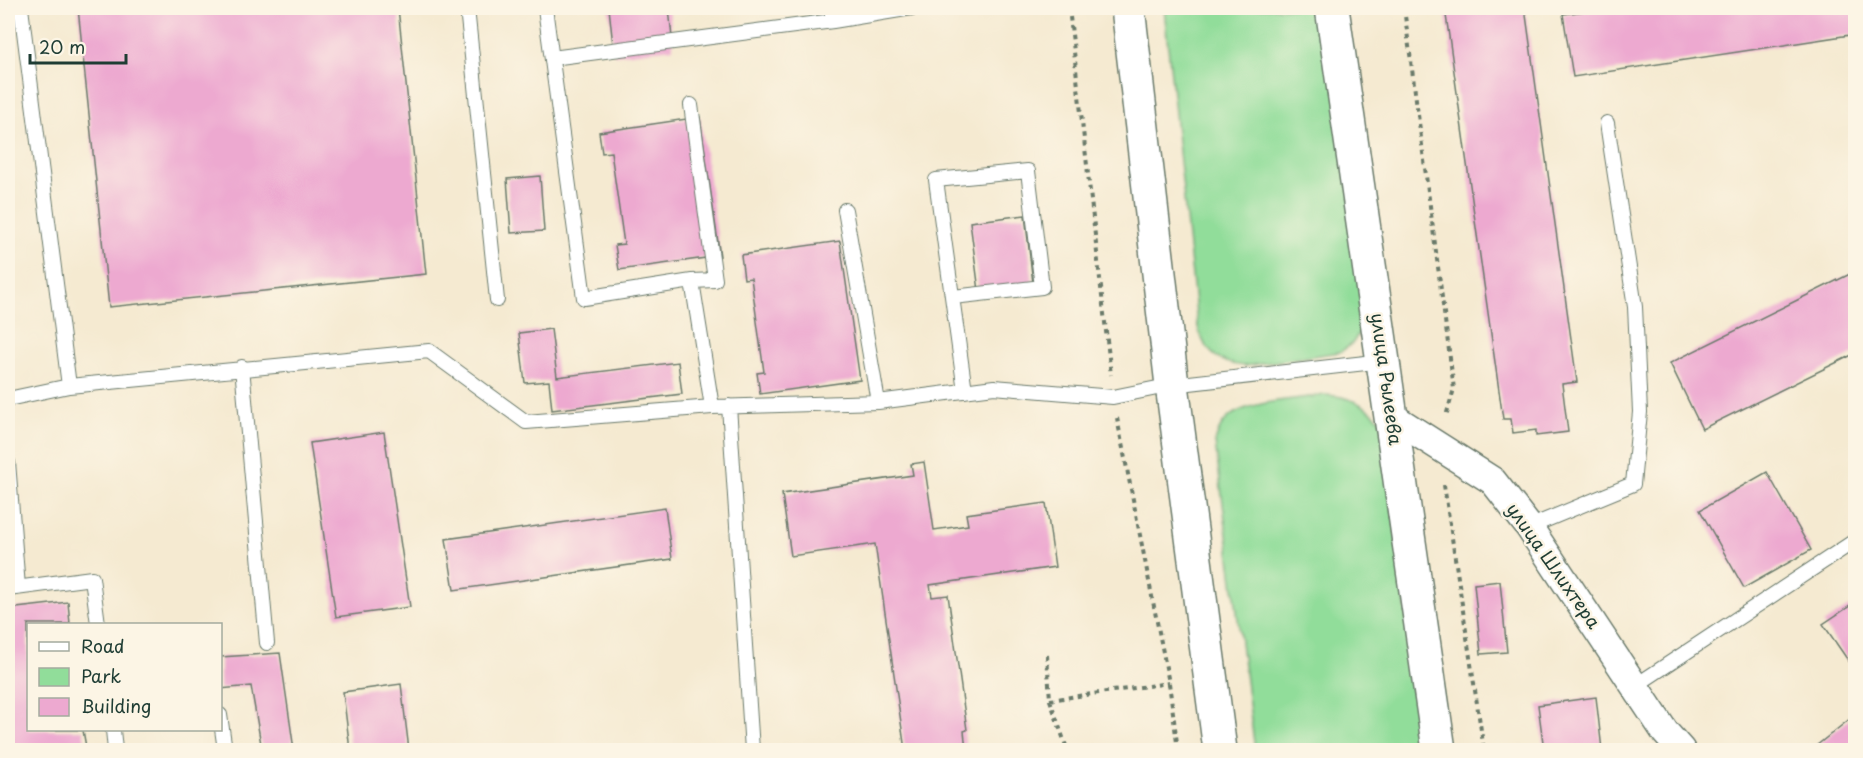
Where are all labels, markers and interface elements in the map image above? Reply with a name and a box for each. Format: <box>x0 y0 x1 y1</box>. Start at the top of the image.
scale bar <box>30 27 126 65</box>
text: 20 m <box>39 33 85 60</box>
street label: улица Рылеева <box>1365 311 1410 447</box>
street label: улица Шлихтера <box>1501 497 1608 634</box>
legend <box>27 623 222 731</box>
text: Road <box>81 632 125 659</box>
text: Park <box>81 662 121 689</box>
text: Building <box>81 692 151 719</box>

